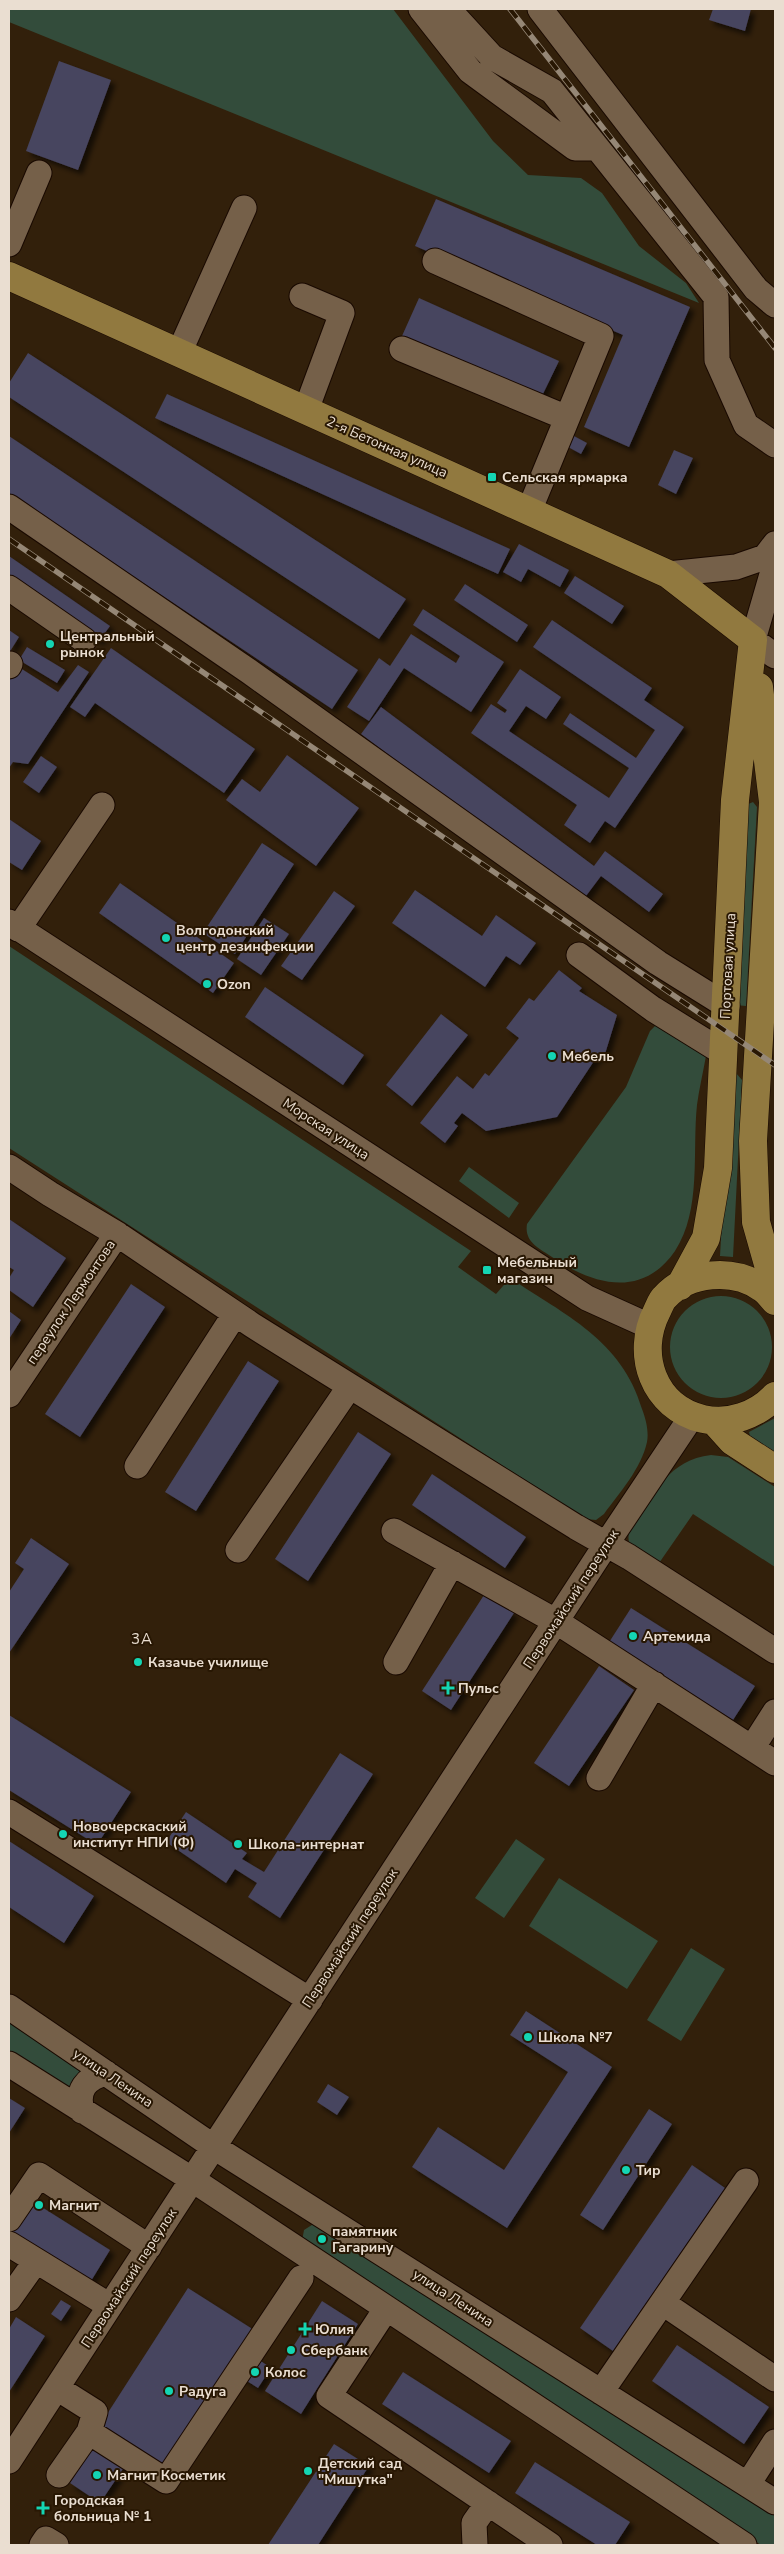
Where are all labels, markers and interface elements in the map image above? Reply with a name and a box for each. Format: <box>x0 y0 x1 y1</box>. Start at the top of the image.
street label: 2-я Бетонная улица <box>323 412 451 482</box>
place label: Сельская ярмарка <box>502 468 628 487</box>
marker: Сельская ярмарка <box>486 471 498 483</box>
place label: Центральный рынок <box>60 627 155 662</box>
marker: Центральный рынок <box>44 638 56 650</box>
street label: Портовая улица <box>716 912 740 1020</box>
place label: Волгодонский центр дезинфекции <box>176 921 314 956</box>
marker: Волгодонский центр дезинфекции <box>160 932 172 944</box>
place label: Ozon <box>217 975 251 994</box>
marker: Ozon <box>201 978 213 990</box>
place label: Мебель <box>562 1047 614 1066</box>
marker: Мебель <box>546 1050 558 1062</box>
street label: Морская улица <box>279 1094 373 1164</box>
street label: переулок Лермонтова <box>22 1236 120 1368</box>
place label: Мебельный магазин <box>497 1253 577 1288</box>
marker: Мебельный магазин <box>481 1264 493 1276</box>
street label: Первомайский переулок <box>519 1525 624 1672</box>
place label: Артемида <box>643 1627 711 1646</box>
district label: 3А <box>131 1629 153 1649</box>
marker: Артемида <box>627 1630 639 1642</box>
place label: Казачье училище <box>148 1653 269 1672</box>
marker: Казачье училище <box>132 1656 144 1668</box>
place label: Пульс <box>458 1679 499 1698</box>
marker: Пульс <box>442 1682 454 1694</box>
place label: Новочерскаский институт НПИ (Ф) <box>73 1817 195 1852</box>
marker: Новочерскаский институт НПИ (Ф) <box>57 1828 69 1840</box>
place label: Школа-интернат <box>248 1835 364 1854</box>
marker: Школа-интернат <box>232 1838 244 1850</box>
street label: Первомайский переулок <box>298 1864 403 2011</box>
place label: Школа №7 <box>538 2028 613 2047</box>
marker: Школа №7 <box>522 2031 534 2043</box>
street label: улица Ленина <box>69 2044 157 2112</box>
place label: Тир <box>636 2161 661 2180</box>
marker: Тир <box>620 2164 632 2176</box>
place label: Магнит <box>49 2196 99 2215</box>
marker: Магнит <box>33 2199 45 2211</box>
street label: Первомайский переулок <box>77 2204 182 2351</box>
place label: памятник Гагарину <box>332 2222 397 2257</box>
marker: памятник Гагарину <box>316 2233 328 2245</box>
street label: улица Ленина <box>409 2265 497 2331</box>
place label: Юлия <box>315 2320 354 2339</box>
marker: Юлия <box>299 2323 311 2335</box>
place label: Сбербанк <box>301 2341 368 2360</box>
marker: Сбербанк <box>285 2344 297 2356</box>
place label: Колос <box>265 2363 306 2382</box>
marker: Колос <box>249 2366 261 2378</box>
place label: Радуга <box>179 2382 226 2401</box>
marker: Радуга <box>163 2385 175 2397</box>
place label: Детский сад "Мишутка" <box>318 2454 403 2489</box>
marker: Детский сад "Мишутка" <box>302 2465 314 2477</box>
place label: Магнит Косметик <box>107 2466 226 2485</box>
marker: Магнит Косметик <box>91 2469 103 2481</box>
place label: Городская больница № 1 <box>54 2491 151 2526</box>
marker: Городская больница № 1 <box>36 2501 50 2515</box>

